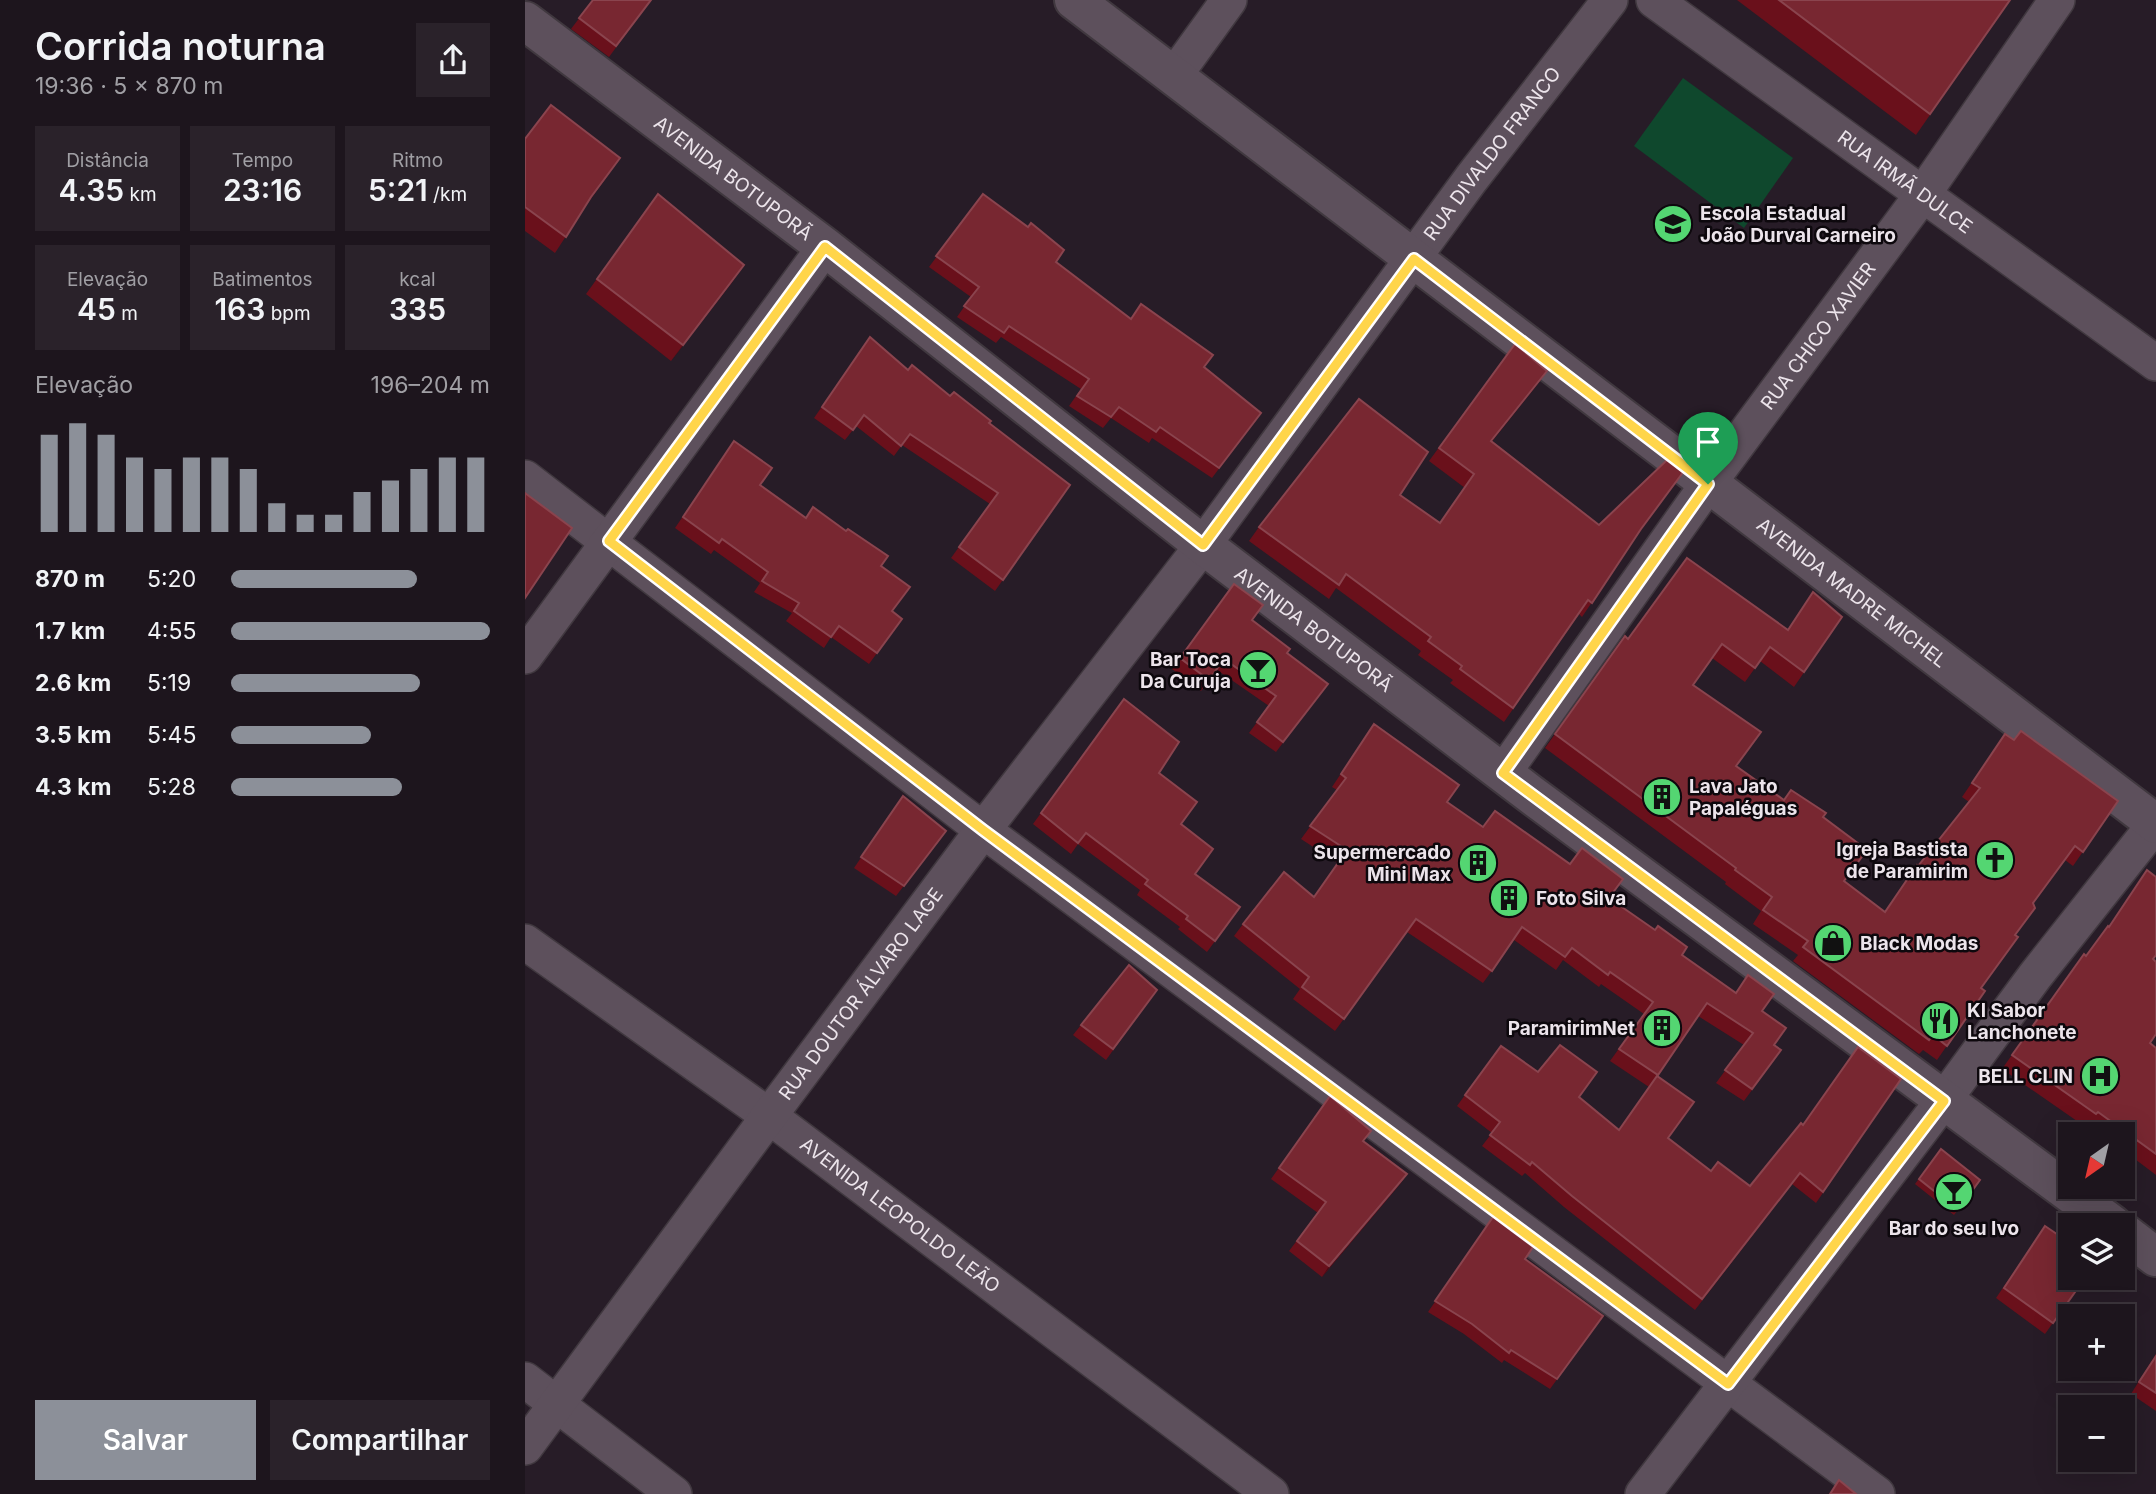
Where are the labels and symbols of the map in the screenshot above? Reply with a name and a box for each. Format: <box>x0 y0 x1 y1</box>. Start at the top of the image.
street label: RUA DIVALDO FRANCO <box>1419 63 1566 245</box>
street label: AVENIDA BOTUPORÃ <box>650 111 817 245</box>
street label: RUA IRMÃ DULCE <box>1833 126 1977 238</box>
place label: Escola Estadual João Durval Carneiro <box>1700 202 1896 247</box>
school or university icon: Escola Estadual João Durval Carneiro <box>1652 203 1694 245</box>
street label: RUA CHICO XAVIER <box>1756 258 1881 414</box>
pin <box>1678 412 1738 484</box>
street label: AVENIDA MADRE MICHEL <box>1752 513 1951 673</box>
street label: AVENIDA BOTUPORÃ <box>1230 562 1397 697</box>
place label: Bar Toca Da Curuja <box>1140 648 1231 693</box>
bar icon: Bar Toca Da Curuja <box>1237 649 1279 691</box>
place label: Lava Jato Papaléguas <box>1689 775 1797 820</box>
building icon: Lava Jato Papaléguas <box>1641 776 1683 818</box>
place label: Igreja Bastista de Paramirim <box>1836 838 1968 883</box>
church icon: Igreja Bastista de Paramirim <box>1974 839 2016 881</box>
place label: Supermercado Mini Max <box>1314 841 1451 886</box>
building icon: Supermercado Mini Max <box>1457 842 1499 884</box>
building icon: Foto Silva <box>1488 877 1530 919</box>
street label: RUA DOUTOR ÁLVARO LAGE <box>774 883 948 1105</box>
place label: Foto Silva <box>1536 887 1626 910</box>
shop icon: Black Modas <box>1812 922 1854 964</box>
place label: Black Modas <box>1860 932 1978 955</box>
place label: KI Sabor Lanchonete <box>1967 999 2077 1044</box>
restaurant icon: KI Sabor Lanchonete <box>1919 1000 1961 1042</box>
building icon: ParamirimNet <box>1641 1007 1683 1049</box>
place label: ParamirimNet <box>1508 1017 1635 1040</box>
hospital icon: BELL CLIN <box>2079 1055 2121 1097</box>
place label: BELL CLIN <box>1978 1065 2073 1088</box>
north arrow <box>2058 1122 2135 1199</box>
street label: AVENIDA LEOPOLDO LEÃO <box>796 1133 1004 1298</box>
bar icon: Bar do seu Ivo <box>1933 1171 1975 1213</box>
place label: Bar do seu Ivo <box>1889 1217 2019 1240</box>

